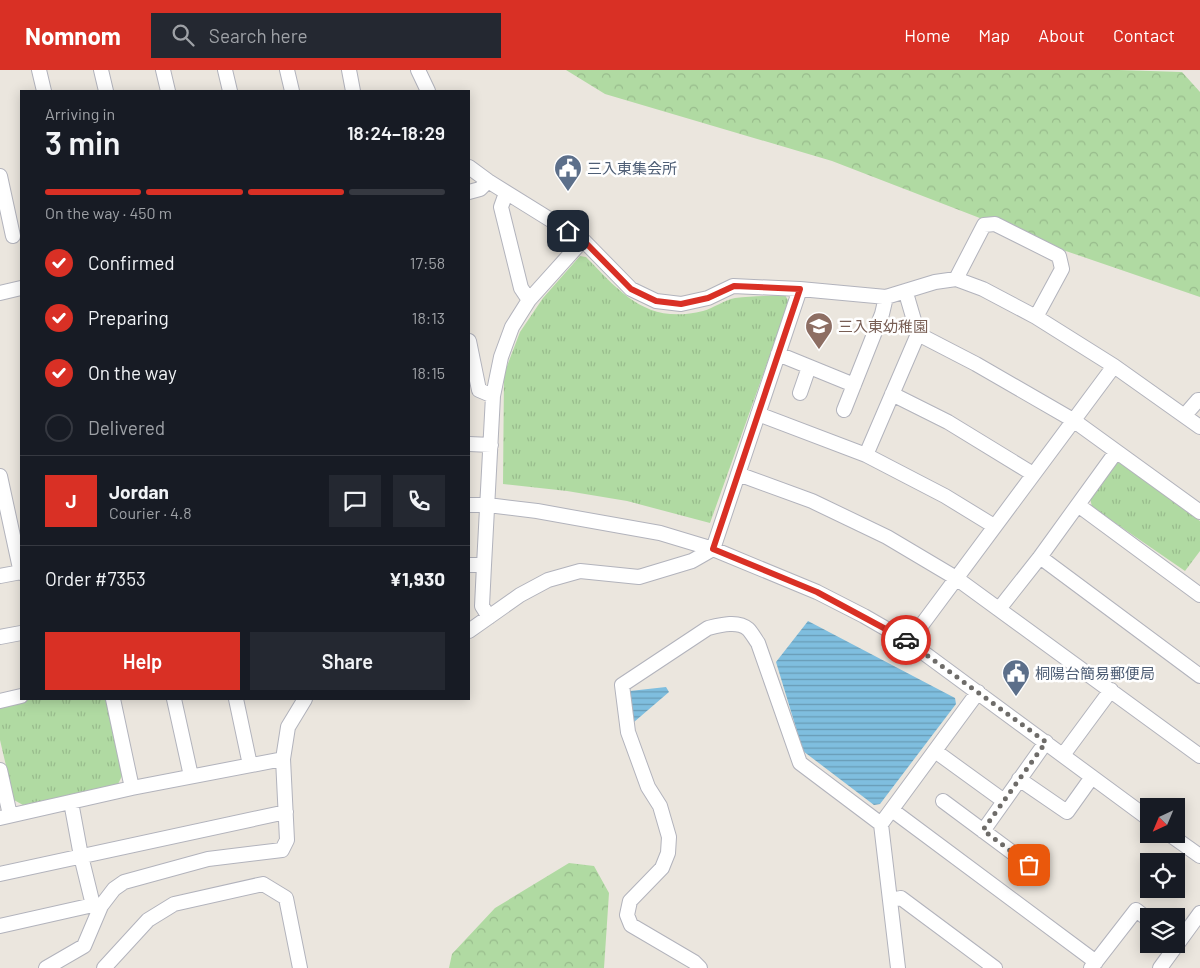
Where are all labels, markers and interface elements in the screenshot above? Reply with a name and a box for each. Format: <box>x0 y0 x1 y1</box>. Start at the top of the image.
search box <box>151 13 501 58</box>
text: Nomnom <box>25 21 121 50</box>
icon: search <box>169 21 197 49</box>
text: Search here <box>209 24 308 47</box>
text: Home <box>904 24 950 46</box>
text: Map <box>978 24 1010 46</box>
text: About <box>1038 24 1085 46</box>
text: Contact <box>1113 24 1175 46</box>
text: Arriving in <box>45 104 115 123</box>
text: 18:24–18:29 <box>347 121 445 144</box>
text: 3 min <box>45 123 121 161</box>
public building icon: 三入東集会所 <box>553 153 583 192</box>
place label: 三入東集会所 <box>587 159 677 177</box>
text: On the way · 450 m <box>45 203 172 222</box>
pin <box>547 210 589 252</box>
icon: home <box>554 217 582 245</box>
icon: check <box>45 249 73 277</box>
text: Confirmed <box>88 251 175 274</box>
text: 17:58 <box>410 253 445 272</box>
icon: check <box>45 304 73 332</box>
text: Preparing <box>88 306 169 329</box>
text: 18:13 <box>412 308 445 327</box>
school or university icon: 三入東幼稚園 <box>804 311 834 350</box>
place label: 三入東幼稚園 <box>838 317 928 335</box>
icon: check <box>45 359 73 387</box>
text: On the way <box>88 361 177 384</box>
text: 18:15 <box>412 363 445 382</box>
text: Delivered <box>88 416 165 439</box>
button: chat <box>329 475 381 527</box>
button: phone <box>393 475 445 527</box>
text: Jordan <box>109 480 169 503</box>
text: J <box>65 489 77 512</box>
text: Courier · 4.8 <box>109 503 192 522</box>
text: Order #7353 <box>45 567 146 590</box>
text: ¥1,930 <box>389 567 445 590</box>
courier <box>881 615 931 665</box>
icon: car <box>892 626 920 654</box>
button: Help <box>45 632 240 690</box>
button: Share <box>250 632 445 690</box>
public building icon: 桐陽台簡易郵便局 <box>1001 658 1031 697</box>
place label: 桐陽台簡易郵便局 <box>1035 664 1155 682</box>
north arrow <box>1140 798 1185 842</box>
map controls <box>1140 798 1185 953</box>
pin <box>1008 844 1050 886</box>
icon: bag <box>1015 851 1043 879</box>
button: locate <box>1140 853 1185 898</box>
button: layers <box>1140 908 1185 953</box>

